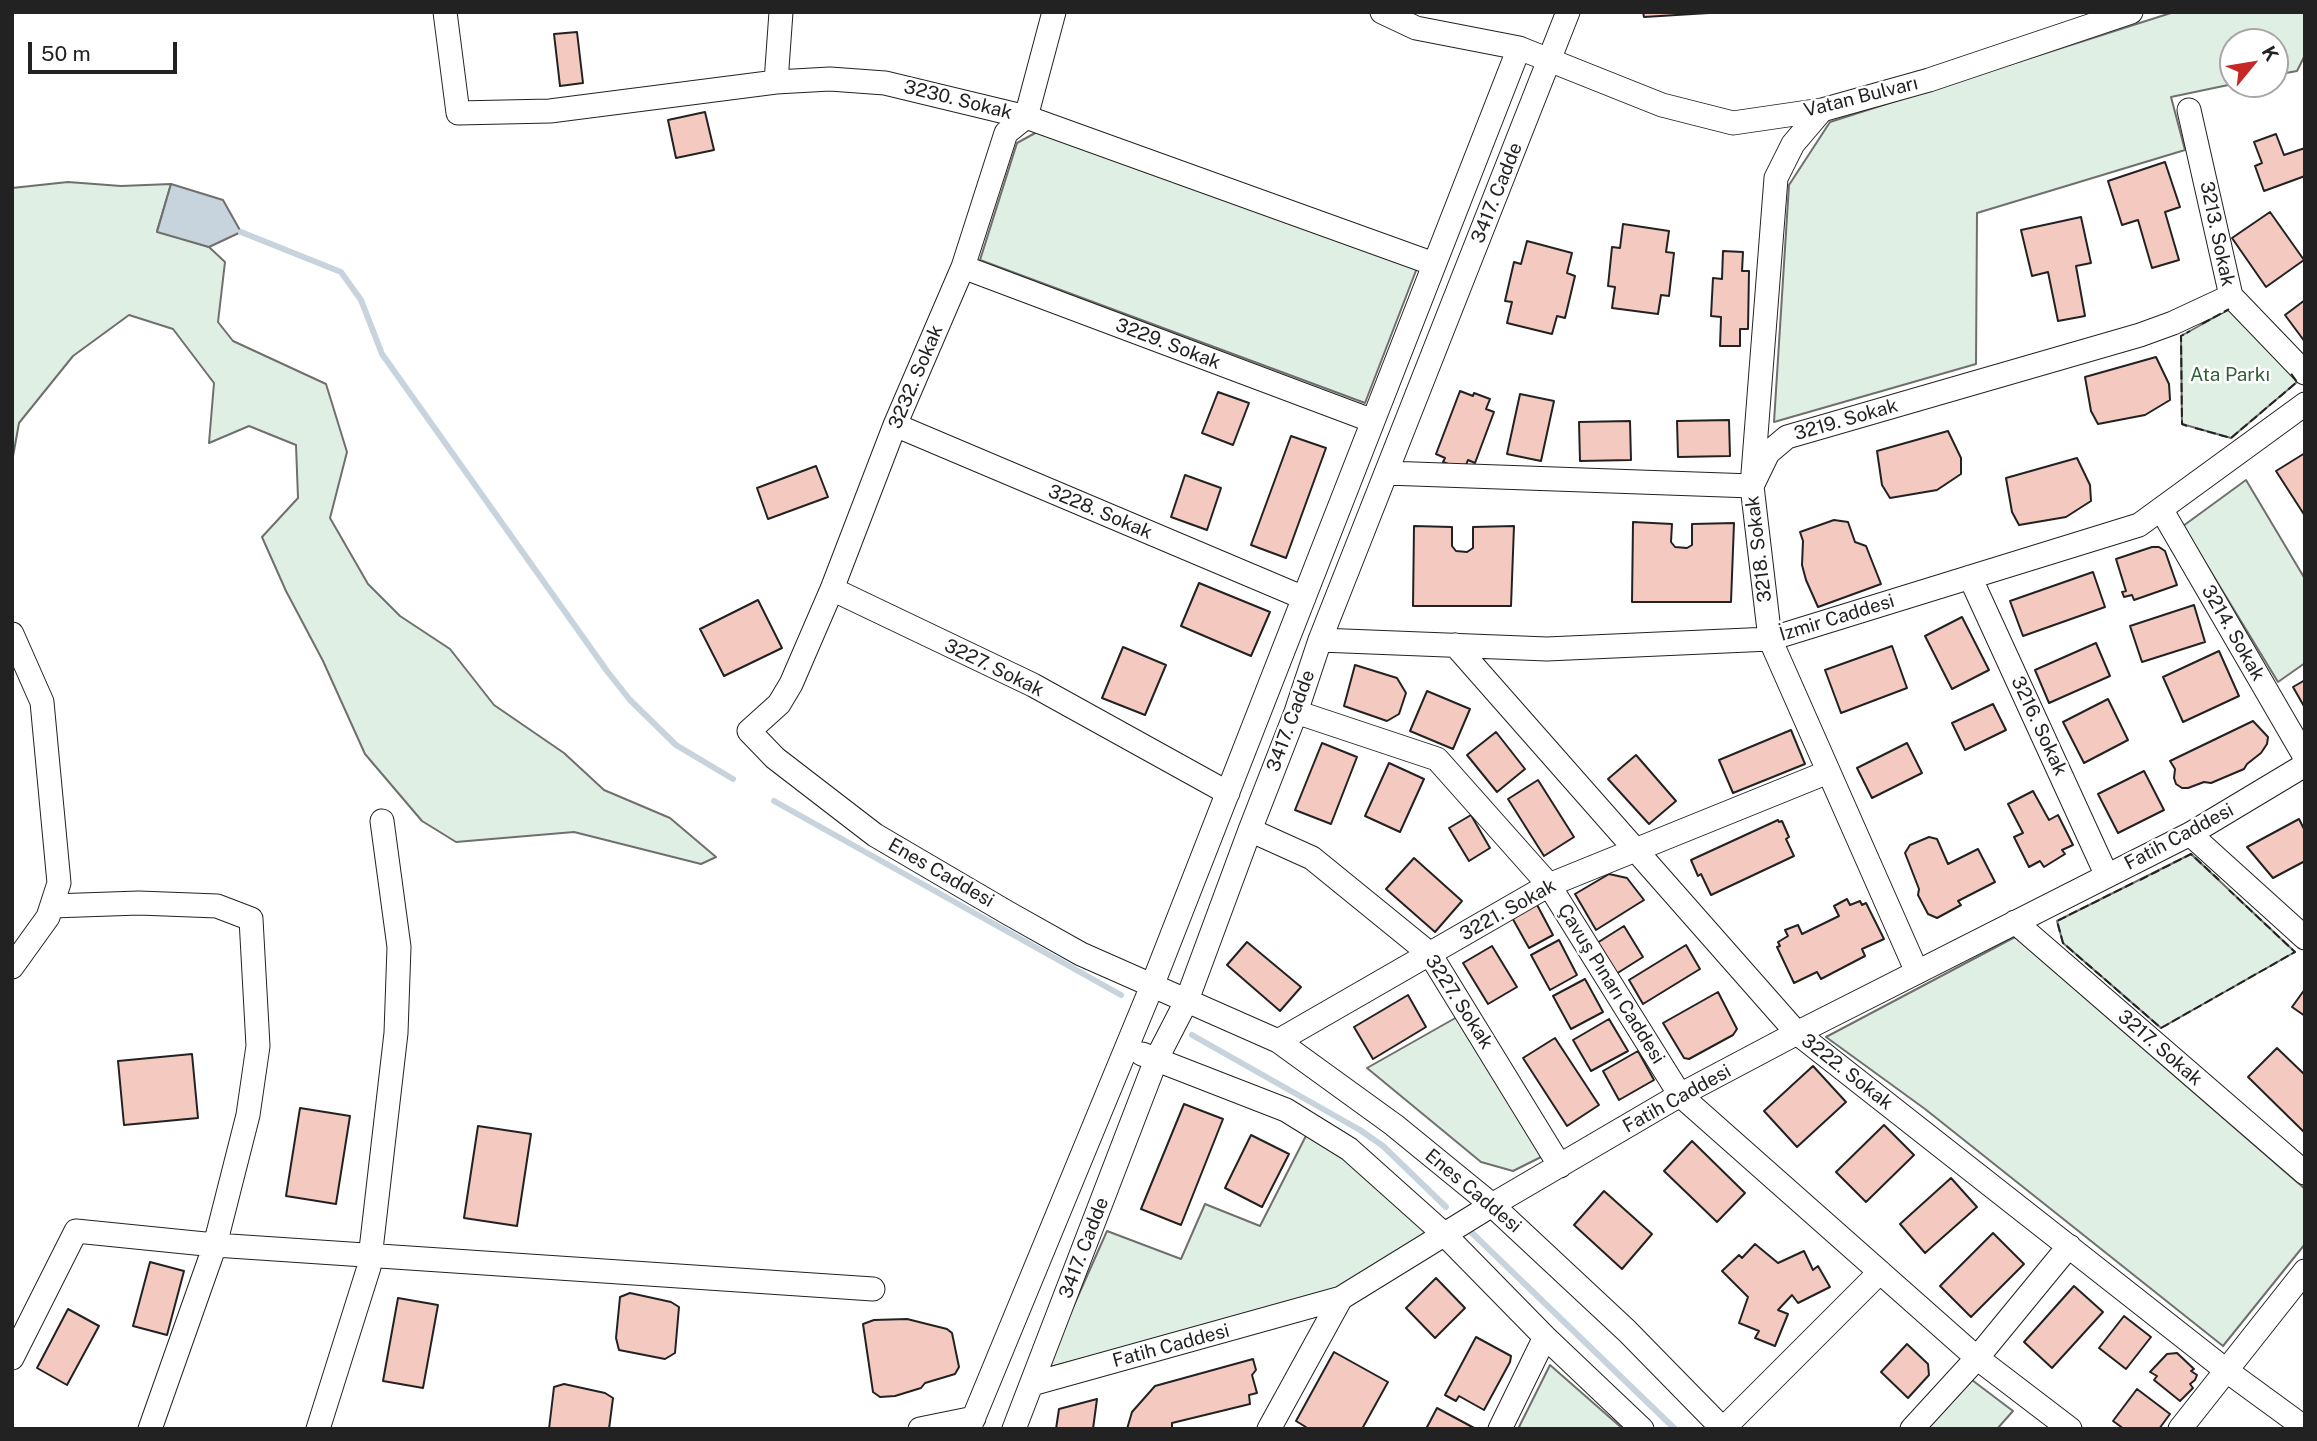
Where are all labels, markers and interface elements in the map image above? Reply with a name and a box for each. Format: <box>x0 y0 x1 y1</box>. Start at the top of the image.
scale bar <box>32 28 180 72</box>
north arrow <box>2219 28 2289 98</box>
text: 50 m <box>41 41 91 66</box>
text: K <box>2258 42 2283 65</box>
street label: Vatan Bulvarı <box>1802 72 1920 122</box>
street label: 3230. Sokak <box>902 76 1014 124</box>
street label: 3417. Cadde <box>1466 139 1528 247</box>
street label: 3213. Sokak <box>2195 179 2239 289</box>
street label: 3229. Sokak <box>1112 314 1224 374</box>
street label: 3232. Sokak <box>884 322 948 432</box>
park label: Ata Parkı <box>2190 364 2270 386</box>
street label: 3219. Sokak <box>1792 394 1900 446</box>
street label: 3228. Sokak <box>1045 480 1155 544</box>
street label: 3218. Sokak <box>1741 494 1777 604</box>
street label: 3214. Sokak <box>2196 581 2270 685</box>
street label: İzmir Caddesi <box>1777 590 1897 646</box>
street label: 3227. Sokak <box>941 634 1047 702</box>
street label: 3417. Cadde <box>1262 667 1320 775</box>
street label: 3216. Sokak <box>2006 673 2072 779</box>
street label: Fatih Caddesi <box>2121 799 2237 875</box>
street label: Enes Caddesi <box>884 833 998 913</box>
street label: 3221. Sokak <box>1456 874 1560 946</box>
street label: Çavuş Pınarı Caddesi <box>1553 900 1669 1068</box>
street label: 3227. Sokak <box>1420 951 1498 1053</box>
street label: 3217. Sokak <box>2113 1005 2207 1091</box>
street label: 3222. Sokak <box>1797 1029 1897 1115</box>
street label: Fatih Caddesi <box>1619 1060 1735 1138</box>
street label: Enes Caddesi <box>1420 1144 1526 1238</box>
street label: 3417. Cadde <box>1054 1194 1114 1302</box>
street label: Fatih Caddesi <box>1110 1319 1232 1373</box>

